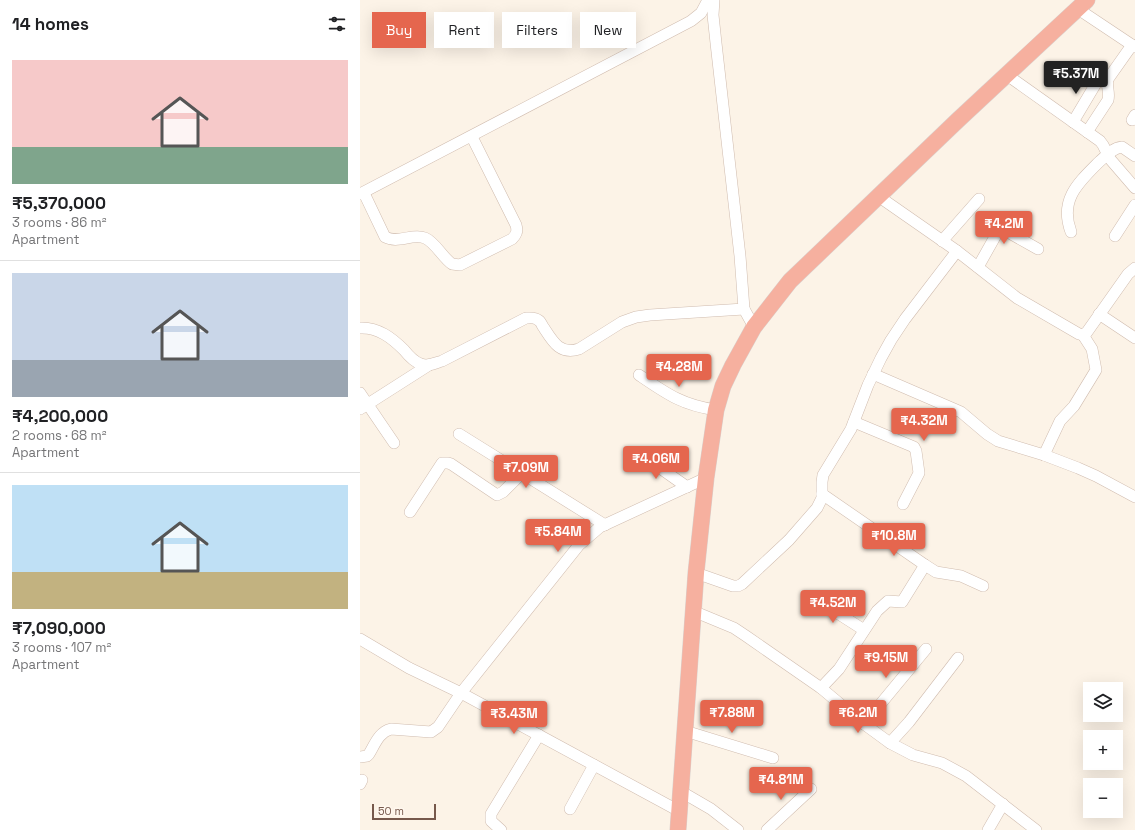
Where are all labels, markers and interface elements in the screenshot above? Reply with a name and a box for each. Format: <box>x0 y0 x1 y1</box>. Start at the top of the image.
chip: Buy <box>372 12 426 48</box>
chip: Rent <box>434 12 494 48</box>
chip: Filters <box>502 12 572 48</box>
chip: New <box>580 12 636 48</box>
text: 14 homes <box>12 13 89 35</box>
icon: filters <box>326 13 348 35</box>
pin: ₹5.37M <box>1043 61 1109 95</box>
text: ₹5.37M <box>1053 65 1099 82</box>
icon: home <box>144 86 216 158</box>
text: ₹5,370,000 <box>12 192 106 214</box>
pin: ₹4.2M <box>976 211 1032 245</box>
text: 3 rooms · 86 m² <box>12 214 106 231</box>
text: ₹4.2M <box>984 215 1024 232</box>
text: Apartment <box>12 231 80 248</box>
icon: home <box>144 299 216 371</box>
pin: ₹4.28M <box>646 354 712 388</box>
text: ₹4.28M <box>655 358 703 375</box>
text: ₹4,200,000 <box>12 405 108 427</box>
pin: ₹4.32M <box>891 408 957 442</box>
text: ₹4.32M <box>900 412 948 429</box>
text: 2 rooms · 68 m² <box>12 427 106 444</box>
text: Apartment <box>12 444 80 461</box>
pin: ₹4.06M <box>623 446 689 480</box>
text: ₹4.06M <box>632 450 680 467</box>
pin: ₹7.09M <box>493 455 559 489</box>
text: ₹7.09M <box>503 459 549 476</box>
icon: home <box>144 511 216 583</box>
pin: ₹5.84M <box>525 519 591 553</box>
text: ₹5.84M <box>534 523 582 540</box>
pin: ₹10.8M <box>861 523 927 557</box>
text: ₹10.8M <box>871 527 917 544</box>
pin: ₹4.52M <box>800 590 866 624</box>
text: ₹4.52M <box>809 594 857 611</box>
text: ₹7,090,000 <box>12 617 106 639</box>
text: 3 rooms · 107 m² <box>12 639 111 656</box>
pin: ₹9.15M <box>853 645 919 679</box>
text: ₹9.15M <box>864 649 908 666</box>
text: Apartment <box>12 656 80 673</box>
map controls <box>1083 682 1123 818</box>
button: layers <box>1083 682 1123 722</box>
pin: ₹7.88M <box>699 700 765 734</box>
pin: ₹6.2M <box>830 700 886 734</box>
pin: ₹3.43M <box>481 701 547 735</box>
text: ₹7.88M <box>709 704 755 721</box>
text: ₹6.2M <box>838 704 878 721</box>
text: ₹3.43M <box>490 705 538 722</box>
button: + <box>1083 730 1123 770</box>
pin: ₹4.81M <box>748 767 814 801</box>
text: ₹4.81M <box>758 771 804 788</box>
button: − <box>1083 778 1123 818</box>
scale bar <box>372 802 436 821</box>
text: 50 m <box>378 804 404 818</box>

